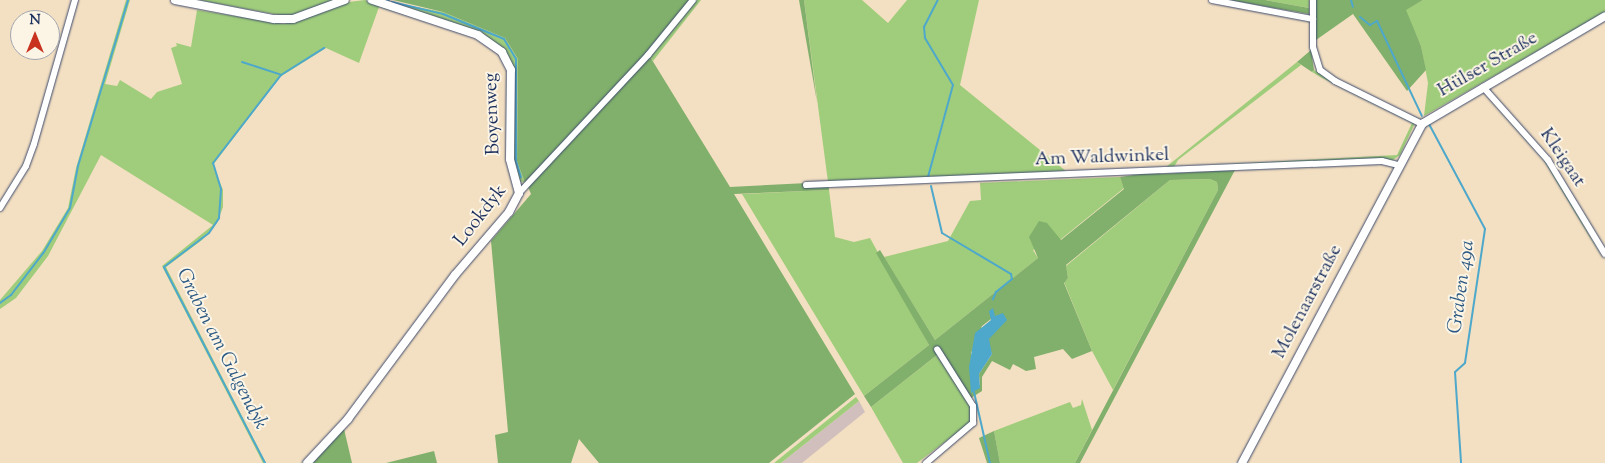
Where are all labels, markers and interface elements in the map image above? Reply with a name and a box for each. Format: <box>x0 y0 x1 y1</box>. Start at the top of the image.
north arrow <box>10 10 60 60</box>
text: N <box>29 11 41 31</box>
street label: Hülser Straße <box>1434 27 1542 103</box>
street label: Boyenweg <box>480 73 506 155</box>
street label: Kleigaat <box>1534 124 1590 192</box>
street label: Am Waldwinkel <box>1034 144 1170 172</box>
street label: Lookdyk <box>450 180 512 252</box>
water label: Graben 49a <box>1444 239 1480 335</box>
street label: Molenaarstraße <box>1268 241 1348 363</box>
water label: Graben am Galgendyk <box>170 264 272 434</box>

